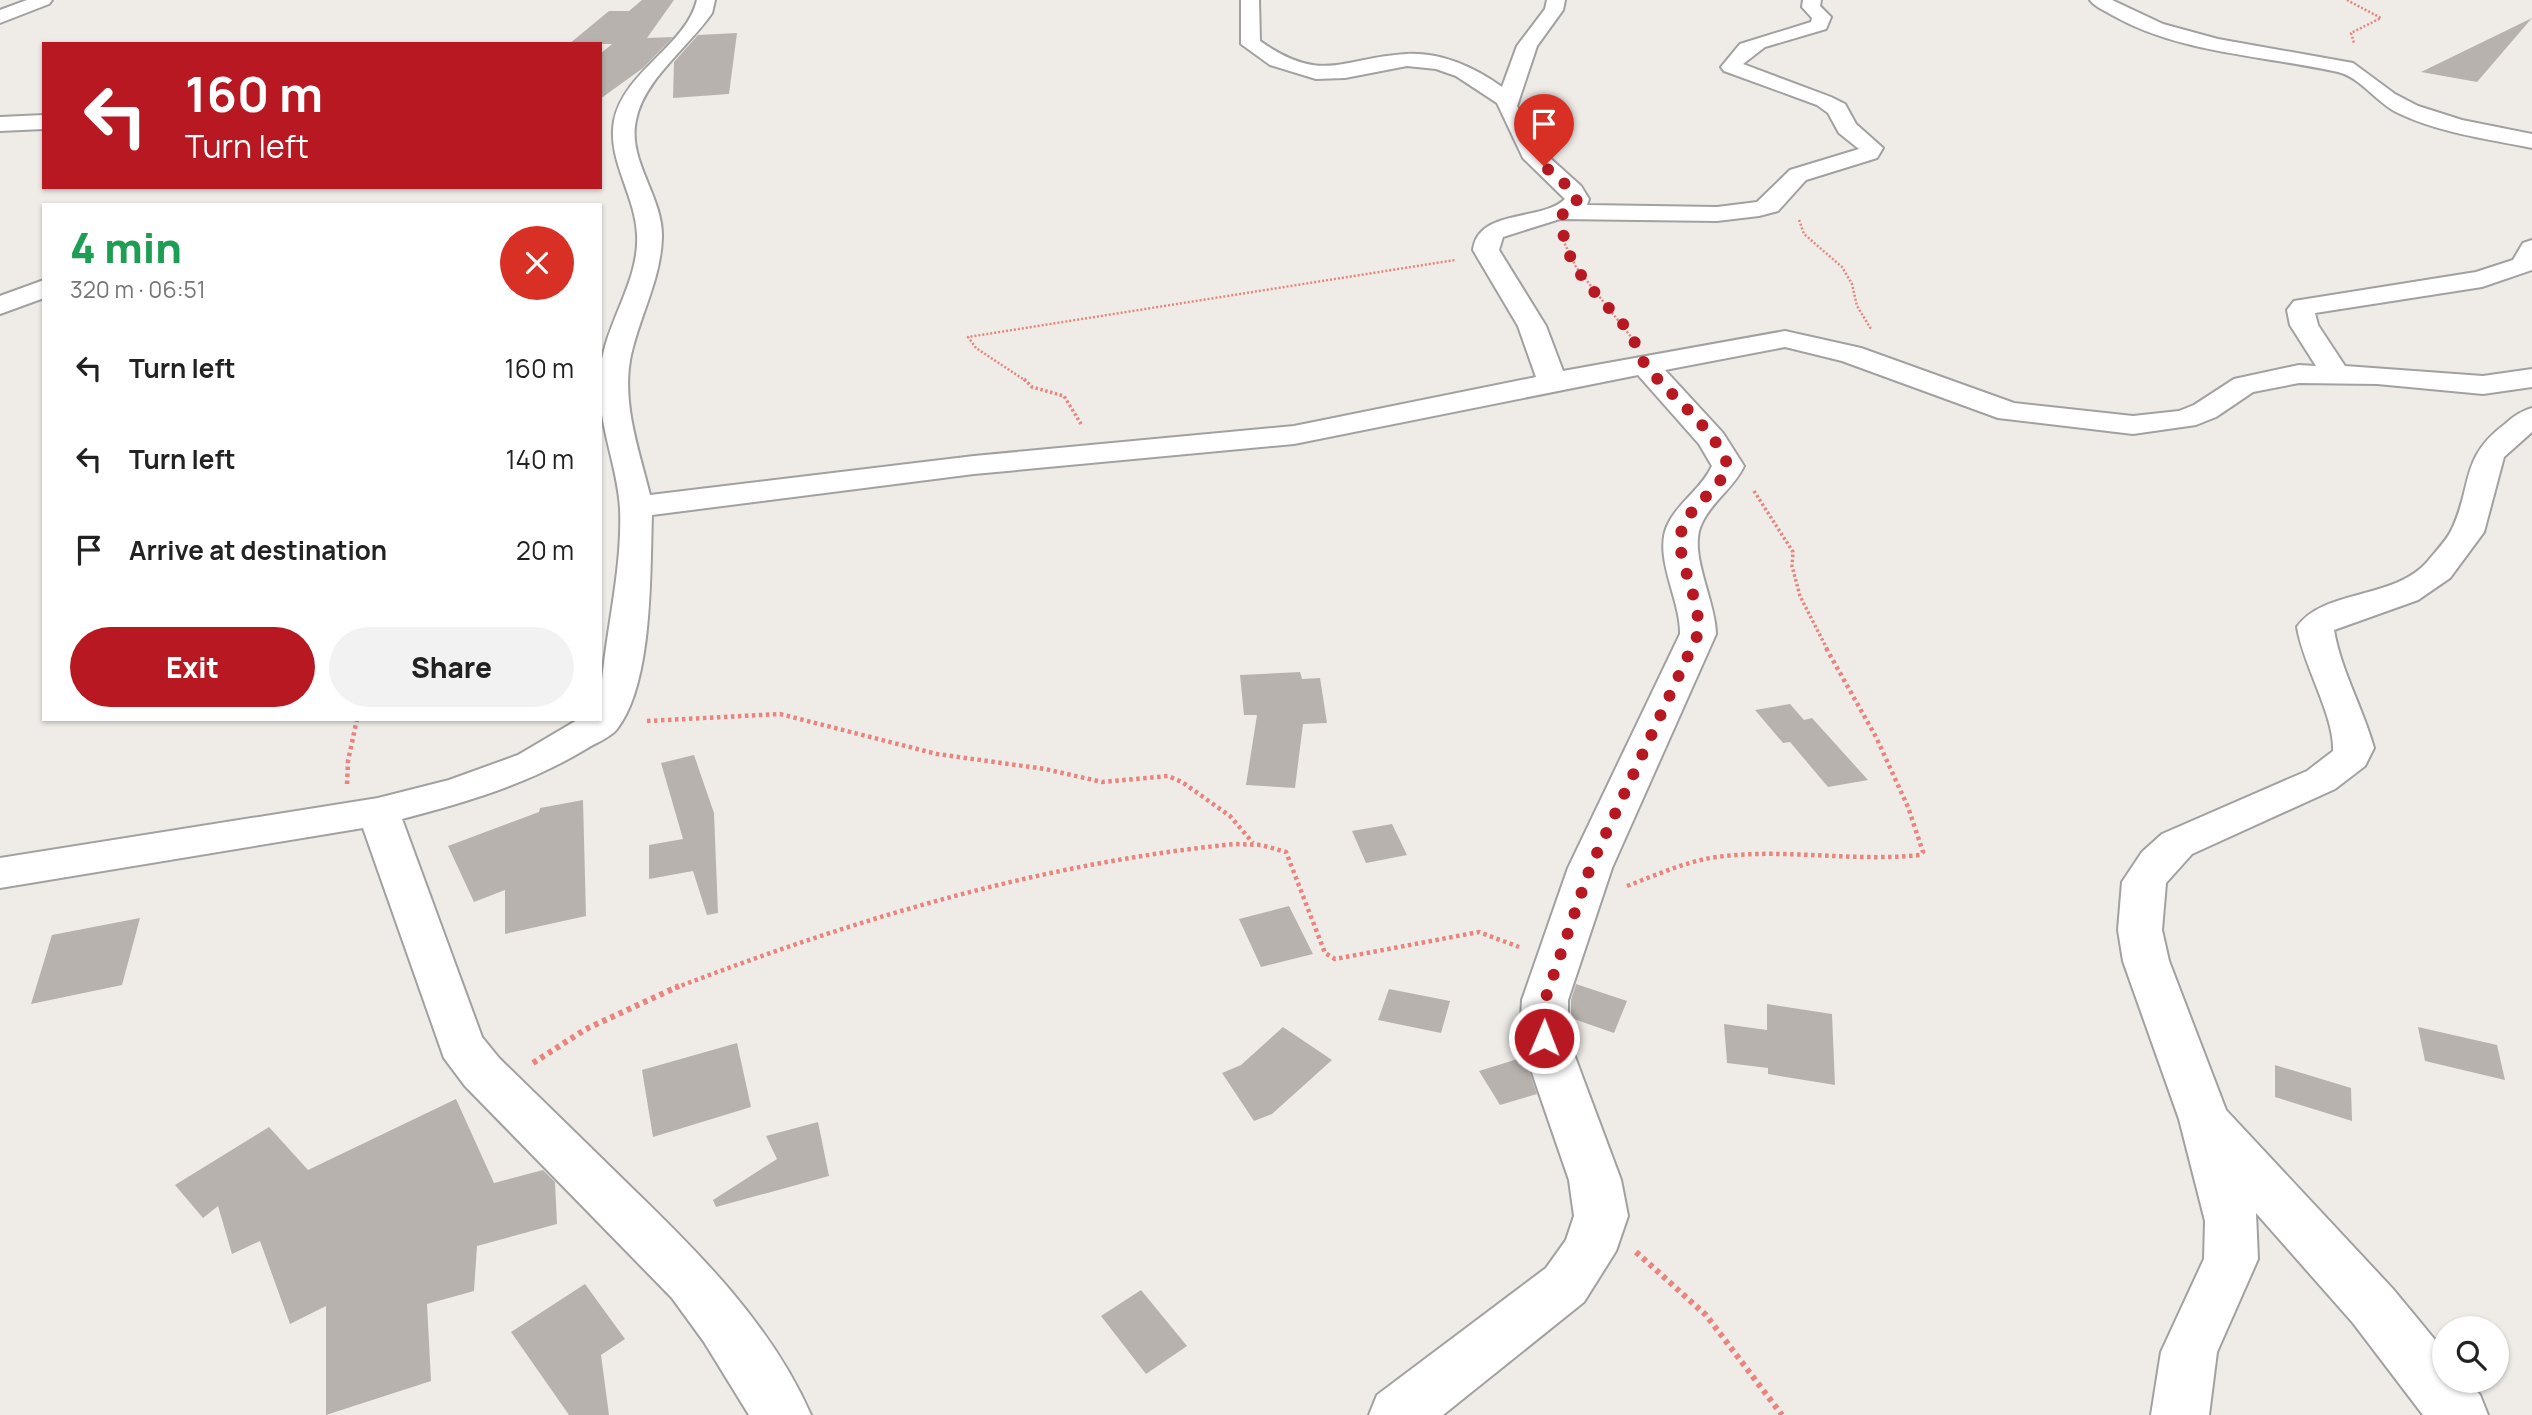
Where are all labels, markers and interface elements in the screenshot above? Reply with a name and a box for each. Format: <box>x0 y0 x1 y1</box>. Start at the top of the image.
text: 160 m <box>185 60 323 127</box>
icon: left <box>70 70 161 161</box>
pin <box>1514 94 1574 166</box>
icon: arrive <box>1525 105 1563 143</box>
text: Turn left <box>185 124 309 168</box>
text: 4 min <box>70 218 182 276</box>
button: close <box>500 226 574 300</box>
text: 320 m · 06:51 <box>70 273 206 305</box>
icon: left <box>70 349 108 387</box>
text: Turn left <box>129 350 236 386</box>
text: 160 m <box>505 350 574 386</box>
icon: left <box>70 440 108 478</box>
text: Turn left <box>129 441 236 477</box>
text: 140 m <box>505 441 574 477</box>
icon: arrive <box>70 531 108 569</box>
text: Arrive at destination <box>129 532 387 568</box>
text: 20 m <box>516 532 574 568</box>
button: Exit <box>70 627 315 707</box>
button: Share <box>329 627 574 707</box>
position arrow <box>1507 1001 1581 1075</box>
map controls <box>2432 1316 2509 1393</box>
button: search <box>2432 1316 2509 1393</box>

